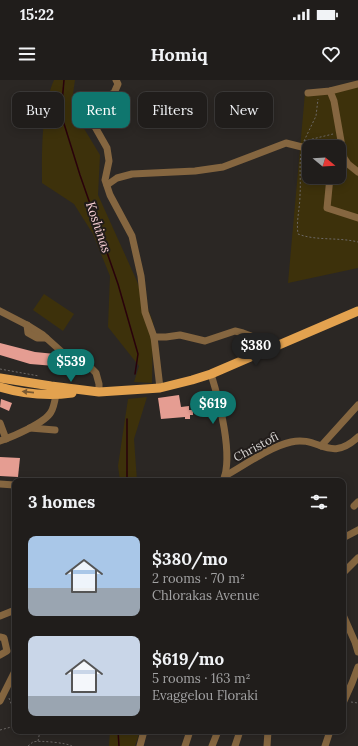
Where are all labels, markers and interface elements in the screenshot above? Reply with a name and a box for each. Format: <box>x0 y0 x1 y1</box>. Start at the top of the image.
text: 15:22 <box>20 5 54 24</box>
icon: menu <box>16 43 38 65</box>
text: Homiq <box>150 43 208 66</box>
icon: heart <box>320 43 342 65</box>
chip: Buy <box>12 92 64 128</box>
chip: Rent <box>72 92 130 128</box>
chip: Filters <box>138 92 207 128</box>
chip: New <box>215 92 273 128</box>
north arrow <box>302 140 346 184</box>
map controls <box>302 140 346 184</box>
water label: Koshinas <box>82 199 115 255</box>
pin: $380 <box>232 333 280 367</box>
text: $380 <box>241 337 271 354</box>
pin: $539 <box>47 349 95 383</box>
text: $539 <box>56 353 86 370</box>
one-way arrow <box>22 389 34 396</box>
pin: $619 <box>189 391 237 425</box>
text: $619 <box>199 395 227 412</box>
street label: Christofi <box>231 428 281 465</box>
text: 3 homes <box>28 491 95 513</box>
icon: filters <box>308 491 330 513</box>
text: $380/mo <box>152 548 228 570</box>
icon: home <box>60 552 108 600</box>
text: 2 rooms · 70 m² <box>152 570 245 587</box>
text: Chlorakas Avenue <box>152 587 260 604</box>
text: $619/mo <box>152 648 224 670</box>
icon: home <box>60 652 108 700</box>
text: 5 rooms · 163 m² <box>152 670 251 687</box>
text: Evaggelou Floraki <box>152 687 258 704</box>

